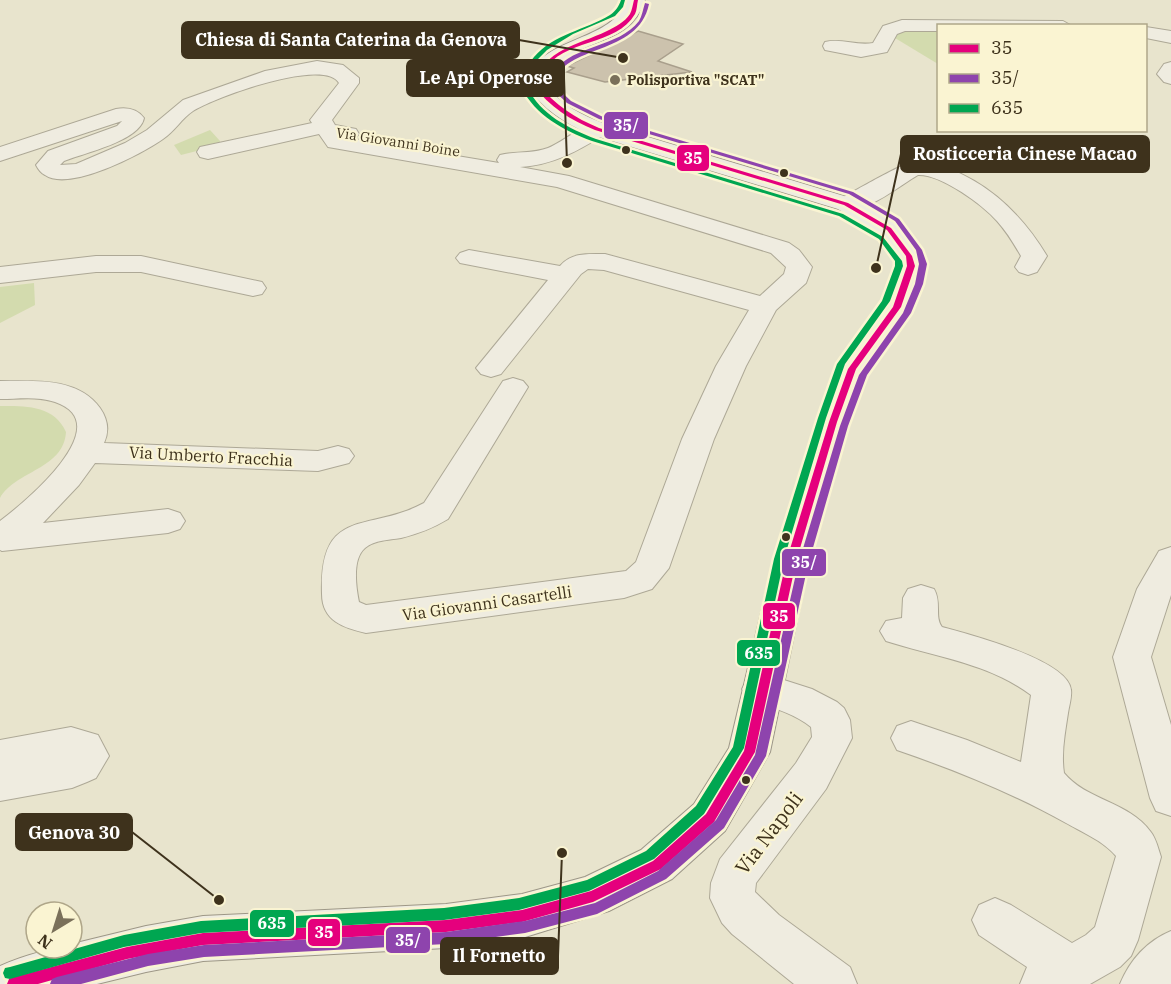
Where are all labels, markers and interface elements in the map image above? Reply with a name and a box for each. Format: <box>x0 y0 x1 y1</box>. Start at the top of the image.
callout: Chiesa di Santa Caterina da Genova <box>182 22 519 58</box>
legend <box>937 24 1147 132</box>
text: Chiesa di Santa Caterina da Genova <box>195 28 507 51</box>
text: 35 <box>991 36 1013 59</box>
callout: Le Api Operose <box>407 60 564 96</box>
text: Le Api Operose <box>419 66 553 89</box>
text: 35/ <box>991 66 1019 89</box>
place label: Polisportiva "SCAT" <box>627 71 764 89</box>
marker: Polisportiva "SCAT" <box>608 73 622 87</box>
text: 635 <box>991 96 1023 119</box>
line badge: 35/ <box>603 111 649 140</box>
text: 35/ <box>613 115 639 135</box>
street label: Via Giovanni Boine <box>335 123 461 161</box>
callout: Rosticceria Cinese Macao <box>901 136 1149 172</box>
text: Rosticceria Cinese Macao <box>913 142 1137 165</box>
unlabelled marker <box>620 144 632 156</box>
line badge: 35 <box>676 144 710 172</box>
text: 35 <box>683 148 703 168</box>
unlabelled marker <box>778 167 790 179</box>
street label: Via Umberto Fracchia <box>128 442 294 470</box>
unlabelled marker <box>780 531 792 543</box>
line badge: 35/ <box>781 548 827 577</box>
text: 35/ <box>791 552 817 572</box>
street label: Via Giovanni Casartelli <box>401 581 573 625</box>
line badge: 35 <box>762 602 796 630</box>
text: 35 <box>769 606 789 626</box>
line badge: 635 <box>736 639 781 667</box>
text: 635 <box>745 643 773 663</box>
unlabelled marker <box>740 774 752 786</box>
street label: Via Napoli <box>729 786 809 880</box>
callout: Genova 30 <box>16 814 132 850</box>
text: Genova 30 <box>28 821 120 844</box>
north arrow <box>24 900 84 960</box>
line badge: 635 <box>249 909 295 938</box>
text: 635 <box>258 913 286 933</box>
line badge: 35 <box>307 918 341 947</box>
text: 35 <box>314 922 334 942</box>
line badge: 35/ <box>385 926 431 954</box>
text: N <box>34 930 56 954</box>
text: 35/ <box>395 930 421 950</box>
callout: Il Fornetto <box>441 938 558 974</box>
text: Il Fornetto <box>453 944 545 967</box>

